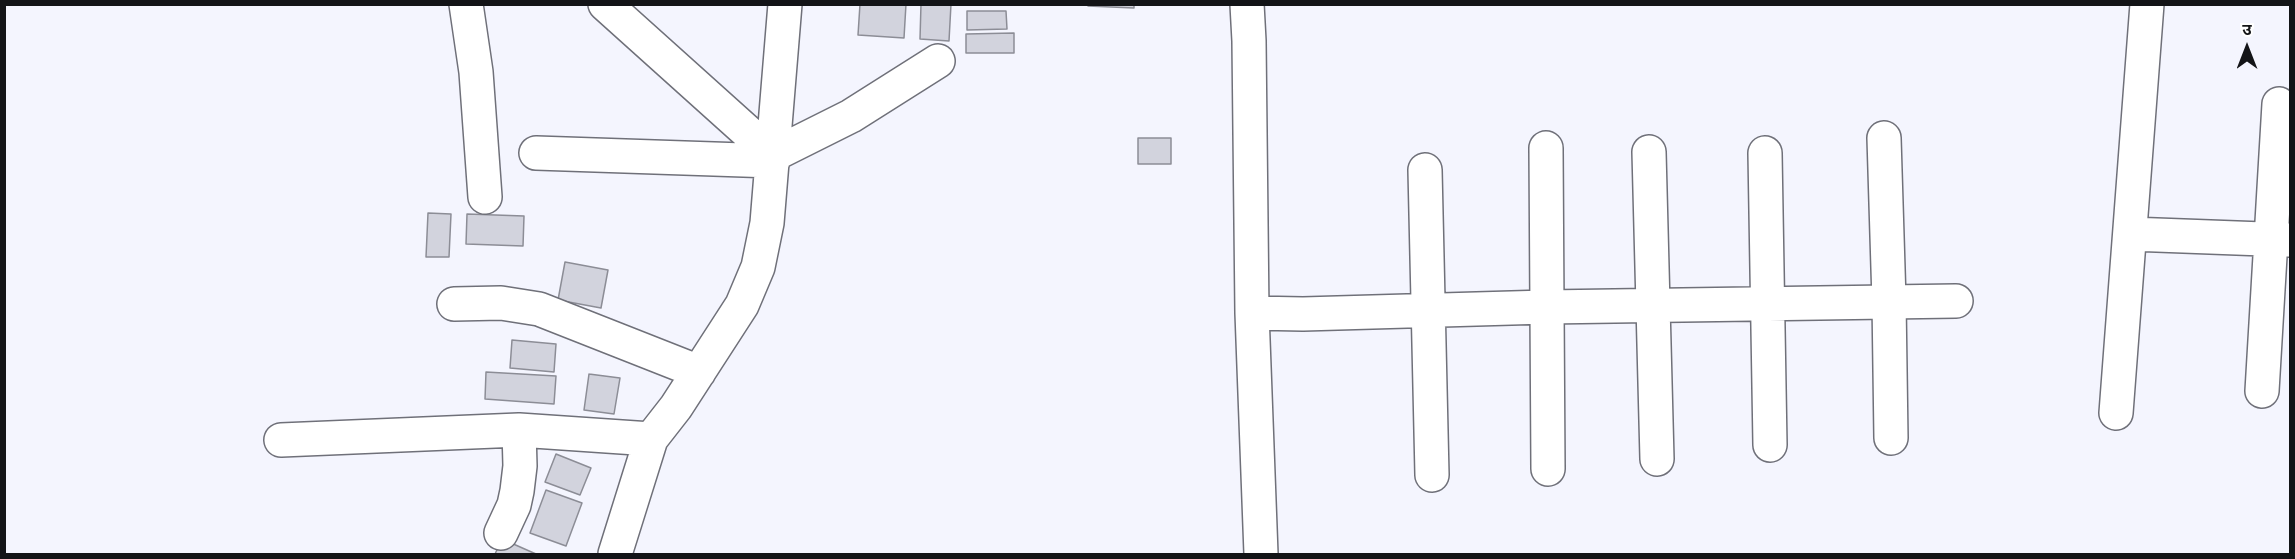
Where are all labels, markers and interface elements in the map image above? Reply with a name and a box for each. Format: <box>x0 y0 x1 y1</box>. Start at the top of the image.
north arrow <box>2217 18 2277 78</box>
text: उ <box>2242 20 2252 40</box>

